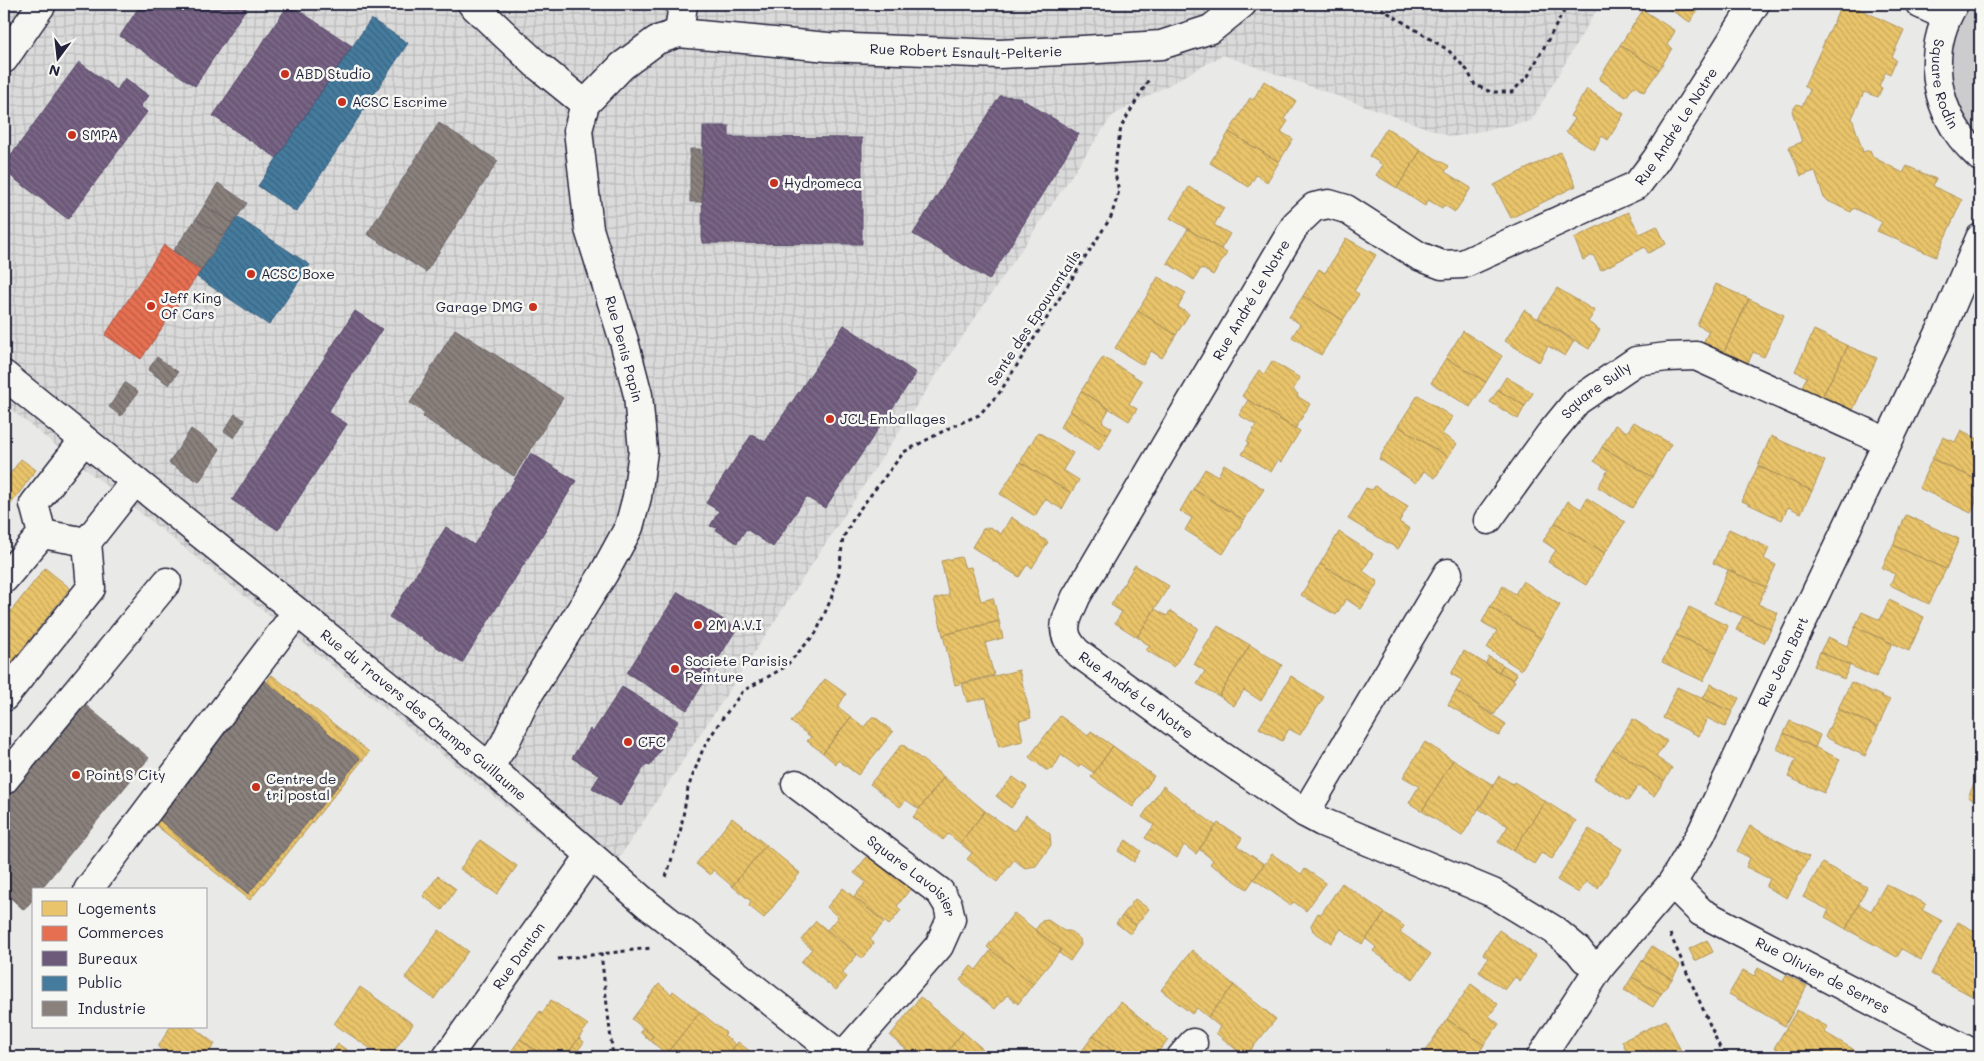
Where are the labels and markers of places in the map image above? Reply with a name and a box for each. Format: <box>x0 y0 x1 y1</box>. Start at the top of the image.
place label: ABD Studio <box>295 64 371 83</box>
marker: ABD Studio <box>279 68 291 80</box>
place label: ACSC Escrime <box>352 92 447 111</box>
marker: ACSC Escrime <box>336 96 348 108</box>
place label: SMPA <box>82 125 118 144</box>
marker: SMPA <box>66 129 78 141</box>
place label: Hydromeca <box>784 173 862 192</box>
marker: Hydromeca <box>768 177 780 189</box>
place label: ACSC Boxe <box>261 264 335 283</box>
marker: ACSC Boxe <box>245 268 257 280</box>
place label: Jeff King Of Cars <box>161 288 221 323</box>
place label: Garage DMG <box>436 297 523 316</box>
marker: Jeff King Of Cars <box>145 300 157 312</box>
marker: Garage DMG <box>527 301 539 313</box>
place label: JCL Emballages <box>840 409 946 428</box>
marker: JCL Emballages <box>824 413 836 425</box>
place label: 2M A.V.I <box>708 615 762 634</box>
marker: 2M A.V.I <box>692 619 704 631</box>
place label: Societe Parisis Peinture <box>685 651 788 686</box>
marker: Societe Parisis Peinture <box>669 663 681 675</box>
place label: CFC <box>638 732 666 751</box>
marker: CFC <box>622 736 634 748</box>
place label: Point S City <box>86 765 166 784</box>
marker: Point S City <box>70 769 82 781</box>
place label: Centre de tri postal <box>266 769 336 804</box>
marker: Centre de tri postal <box>250 781 262 793</box>

